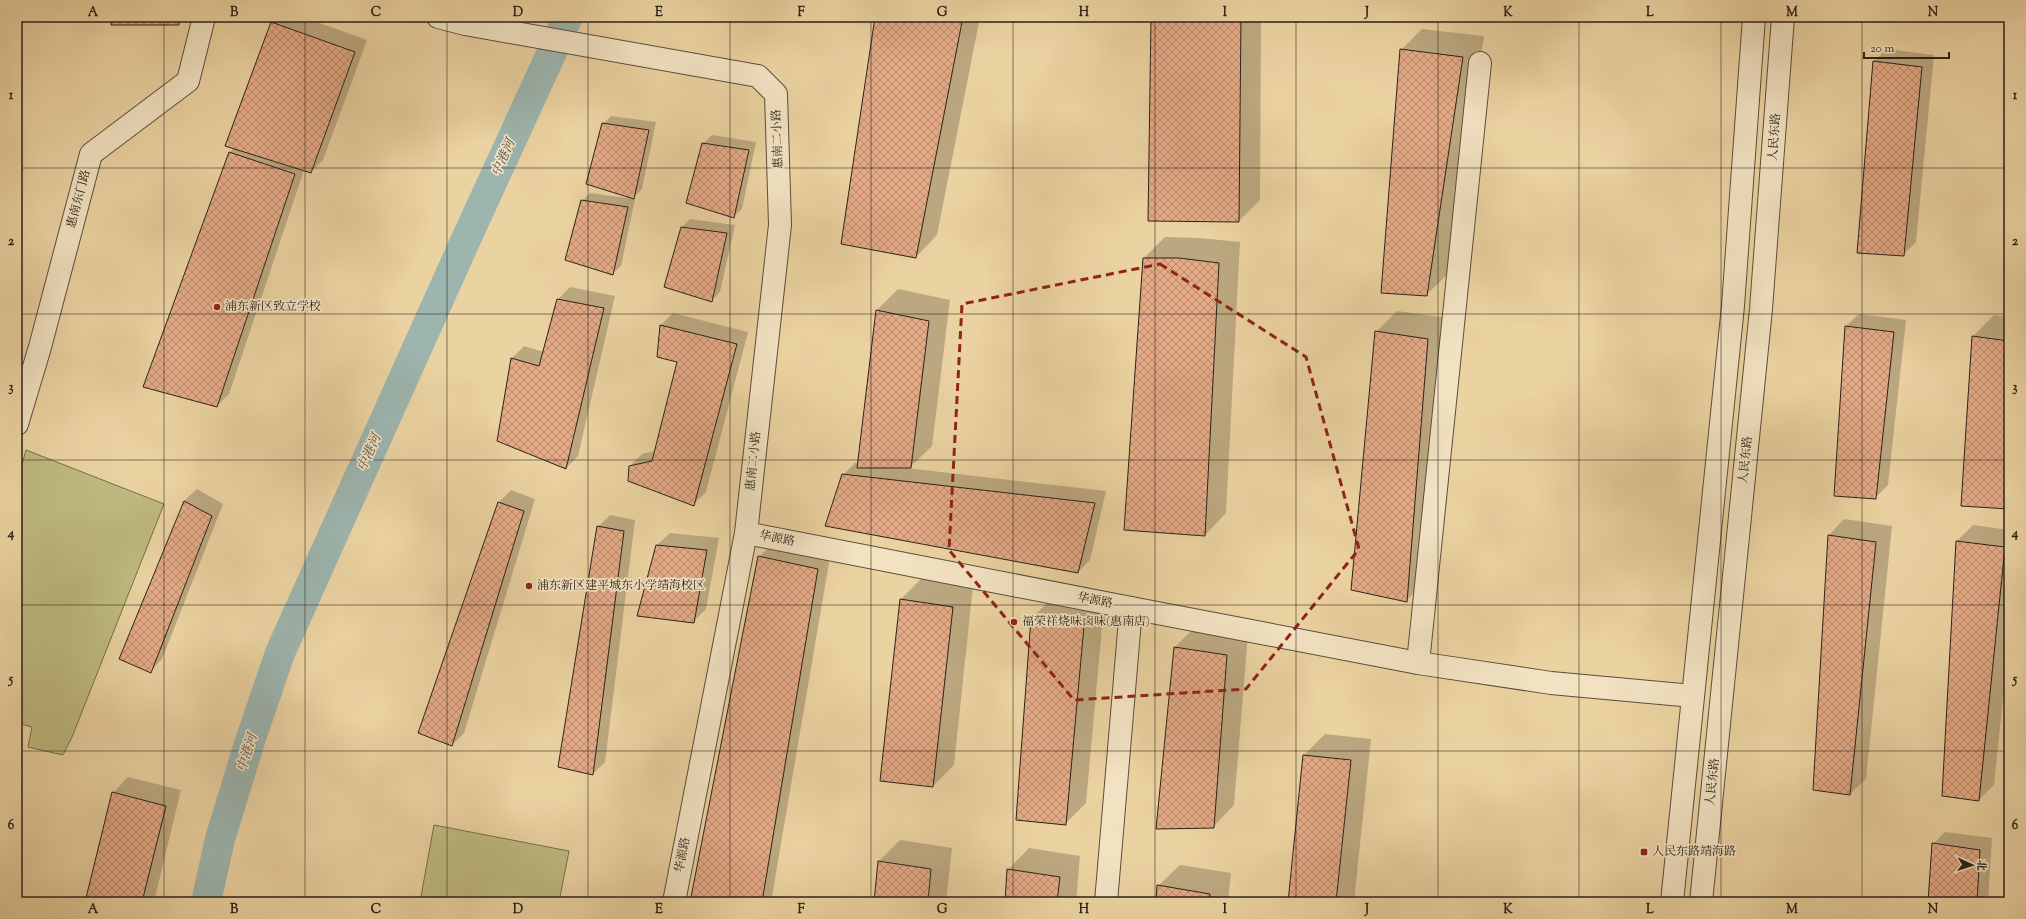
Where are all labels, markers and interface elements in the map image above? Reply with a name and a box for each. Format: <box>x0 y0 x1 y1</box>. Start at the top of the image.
text: A <box>88 4 99 22</box>
text: B <box>230 4 239 22</box>
text: C <box>371 4 381 22</box>
text: D <box>513 4 523 22</box>
text: E <box>655 4 663 22</box>
text: F <box>797 4 805 22</box>
text: G <box>937 4 948 22</box>
text: H <box>1079 4 1090 22</box>
text: I <box>1223 4 1228 22</box>
text: J <box>1364 4 1369 22</box>
text: K <box>1503 4 1513 22</box>
text: L <box>1646 4 1654 22</box>
text: M <box>1786 4 1798 22</box>
text: N <box>1928 4 1939 22</box>
scale bar <box>1864 34 1949 60</box>
text: 20 m <box>1870 40 1895 58</box>
text: 1 <box>9 87 14 105</box>
text: 1 <box>2013 87 2018 105</box>
street label: 惠南二小路 <box>768 109 788 169</box>
street label: 人民东路 <box>1764 112 1786 162</box>
water label: 中港河 <box>488 135 521 179</box>
street label: 惠南东门路 <box>63 168 95 230</box>
text: 2 <box>8 233 15 251</box>
text: 2 <box>2012 233 2019 251</box>
place label: 浦东新区致立学校 <box>225 298 321 316</box>
marker: 浦东新区致立学校 <box>212 302 222 312</box>
text: 3 <box>8 379 14 397</box>
text: 3 <box>2012 379 2018 397</box>
water label: 中港河 <box>354 430 387 474</box>
street label: 惠南二小路 <box>742 430 766 492</box>
street label: 人民东路 <box>1735 435 1757 485</box>
text: 4 <box>7 525 15 543</box>
text: 4 <box>2011 525 2019 543</box>
street label: 华源路 <box>758 527 796 551</box>
place label: 浦东新区建平城东小学靖海校区 <box>537 577 705 595</box>
marker: 浦东新区建平城东小学靖海校区 <box>524 581 534 591</box>
street label: 华源路 <box>1076 589 1114 613</box>
place label: 福荣祥烧味卤味(惠南店) <box>1022 613 1150 631</box>
marker: 福荣祥烧味卤味(惠南店) <box>1009 617 1019 627</box>
text: 5 <box>8 671 14 689</box>
text: 5 <box>2012 671 2018 689</box>
water label: 中港河 <box>233 730 263 774</box>
street label: 人民东路 <box>1702 757 1724 807</box>
text: 6 <box>8 817 15 835</box>
text: 6 <box>2012 817 2019 835</box>
street label: 华源路 <box>671 836 695 874</box>
place label: 人民东路靖海路 <box>1652 843 1736 861</box>
north arrow <box>1952 845 1992 885</box>
marker: 人民东路靖海路 <box>1639 847 1649 857</box>
text: 北 <box>1973 860 1989 871</box>
text: A <box>88 901 99 919</box>
text: B <box>230 901 239 919</box>
text: C <box>371 901 381 919</box>
text: D <box>513 901 523 919</box>
text: E <box>655 901 663 919</box>
text: F <box>797 901 805 919</box>
text: G <box>937 901 948 919</box>
text: H <box>1079 901 1090 919</box>
text: I <box>1223 901 1228 919</box>
text: J <box>1364 901 1369 919</box>
text: K <box>1503 901 1513 919</box>
text: L <box>1646 901 1654 919</box>
text: M <box>1786 901 1798 919</box>
text: N <box>1928 901 1939 919</box>

